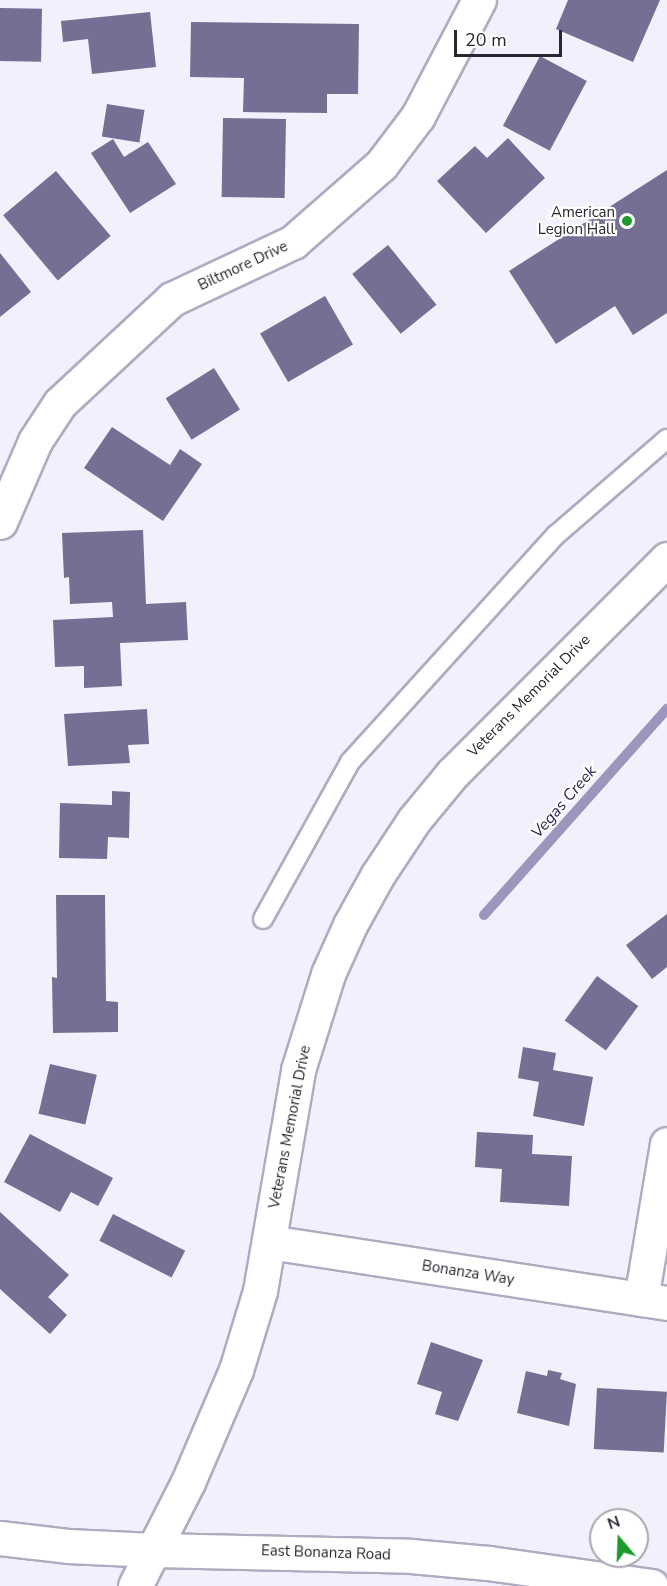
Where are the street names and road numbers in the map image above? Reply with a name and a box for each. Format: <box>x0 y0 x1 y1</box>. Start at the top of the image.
street label: Biltmore Drive <box>195 237 291 295</box>
street label: Veterans Memorial Drive <box>464 631 594 761</box>
street label: Veterans Memorial Drive <box>265 1044 315 1210</box>
street label: Bonanza Way <box>420 1257 516 1289</box>
street label: East Bonanza Road <box>261 1542 391 1564</box>

